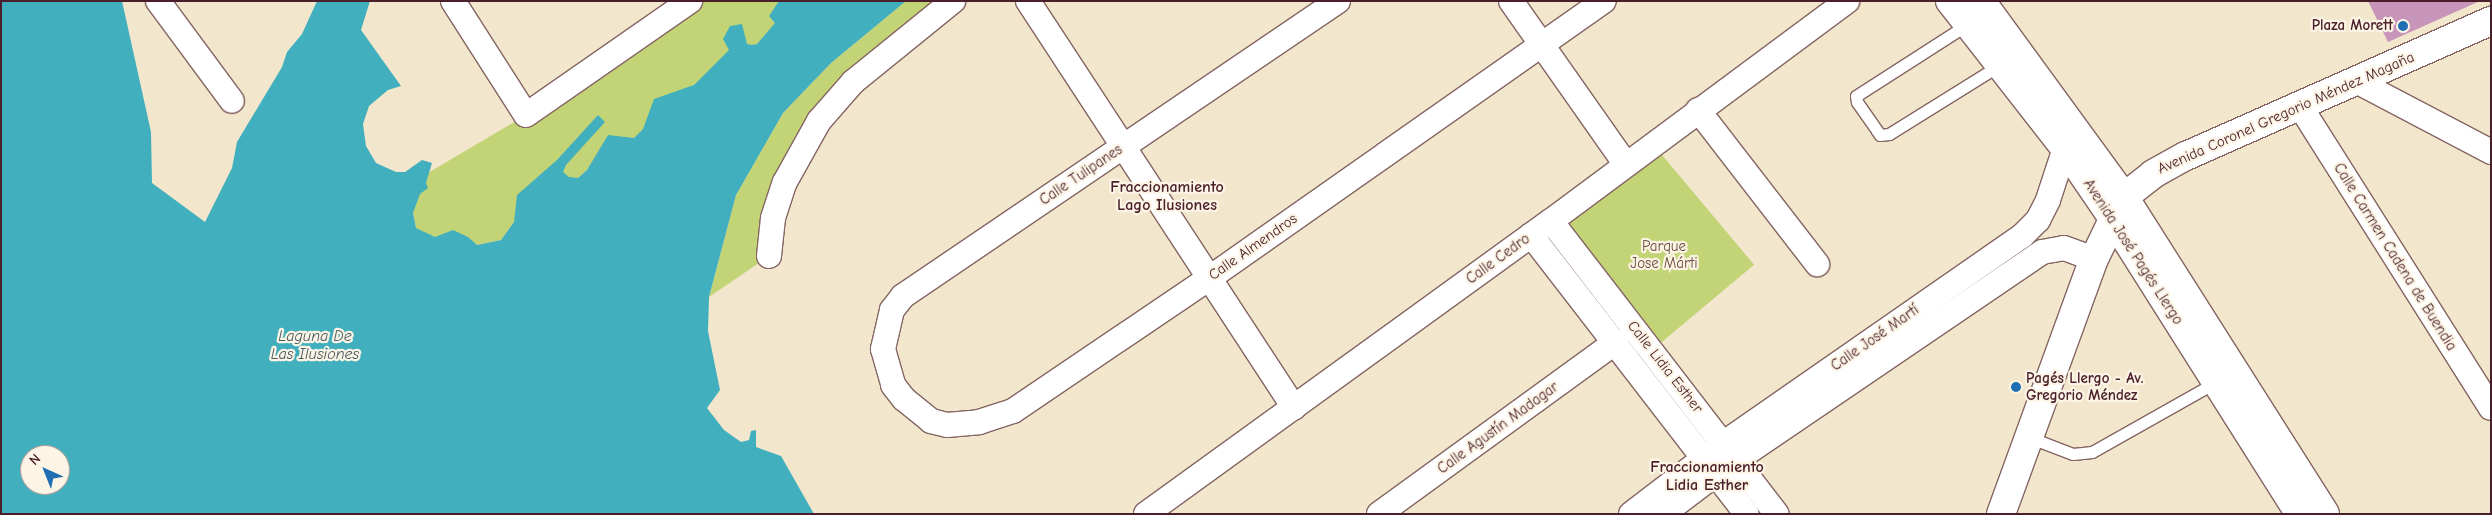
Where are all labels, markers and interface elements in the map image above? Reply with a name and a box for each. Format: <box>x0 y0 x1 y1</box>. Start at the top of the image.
place label: Plaza Morett <box>2312 17 2393 35</box>
marker: Plaza Morett <box>2397 20 2409 32</box>
street label: Avenida Coronel Gregorio Méndez Magaña <box>2155 48 2417 178</box>
street label: Calle Tulipanes <box>1036 141 1126 209</box>
street label: Calle Carmen Cadena de Buendia <box>2330 160 2460 354</box>
street label: Avenida José Pagés Llergo <box>2079 176 2187 328</box>
district label: Fraccionamiento Lago Ilusiones <box>1110 177 1224 215</box>
street label: Calle Almendros <box>1205 210 1301 284</box>
street label: Calle Cedro <box>1463 230 1533 288</box>
park label: Parque Jose Márti <box>1630 237 1698 272</box>
street label: Calle José Martí <box>1827 301 1923 375</box>
street label: Calle Lidia Esther <box>1623 317 1707 417</box>
water label: Laguna De Las Ilusiones <box>271 326 359 364</box>
place label: Pagés Llergo - Av. Gregorio Méndez <box>2026 369 2144 404</box>
street label: Calle Agustín Madagar <box>1434 378 1562 478</box>
marker: Pagés Llergo - Av. Gregorio Méndez <box>2010 381 2022 393</box>
north arrow <box>20 445 70 495</box>
text: N <box>26 450 44 469</box>
district label: Fraccionamiento Lidia Esther <box>1650 457 1764 495</box>

